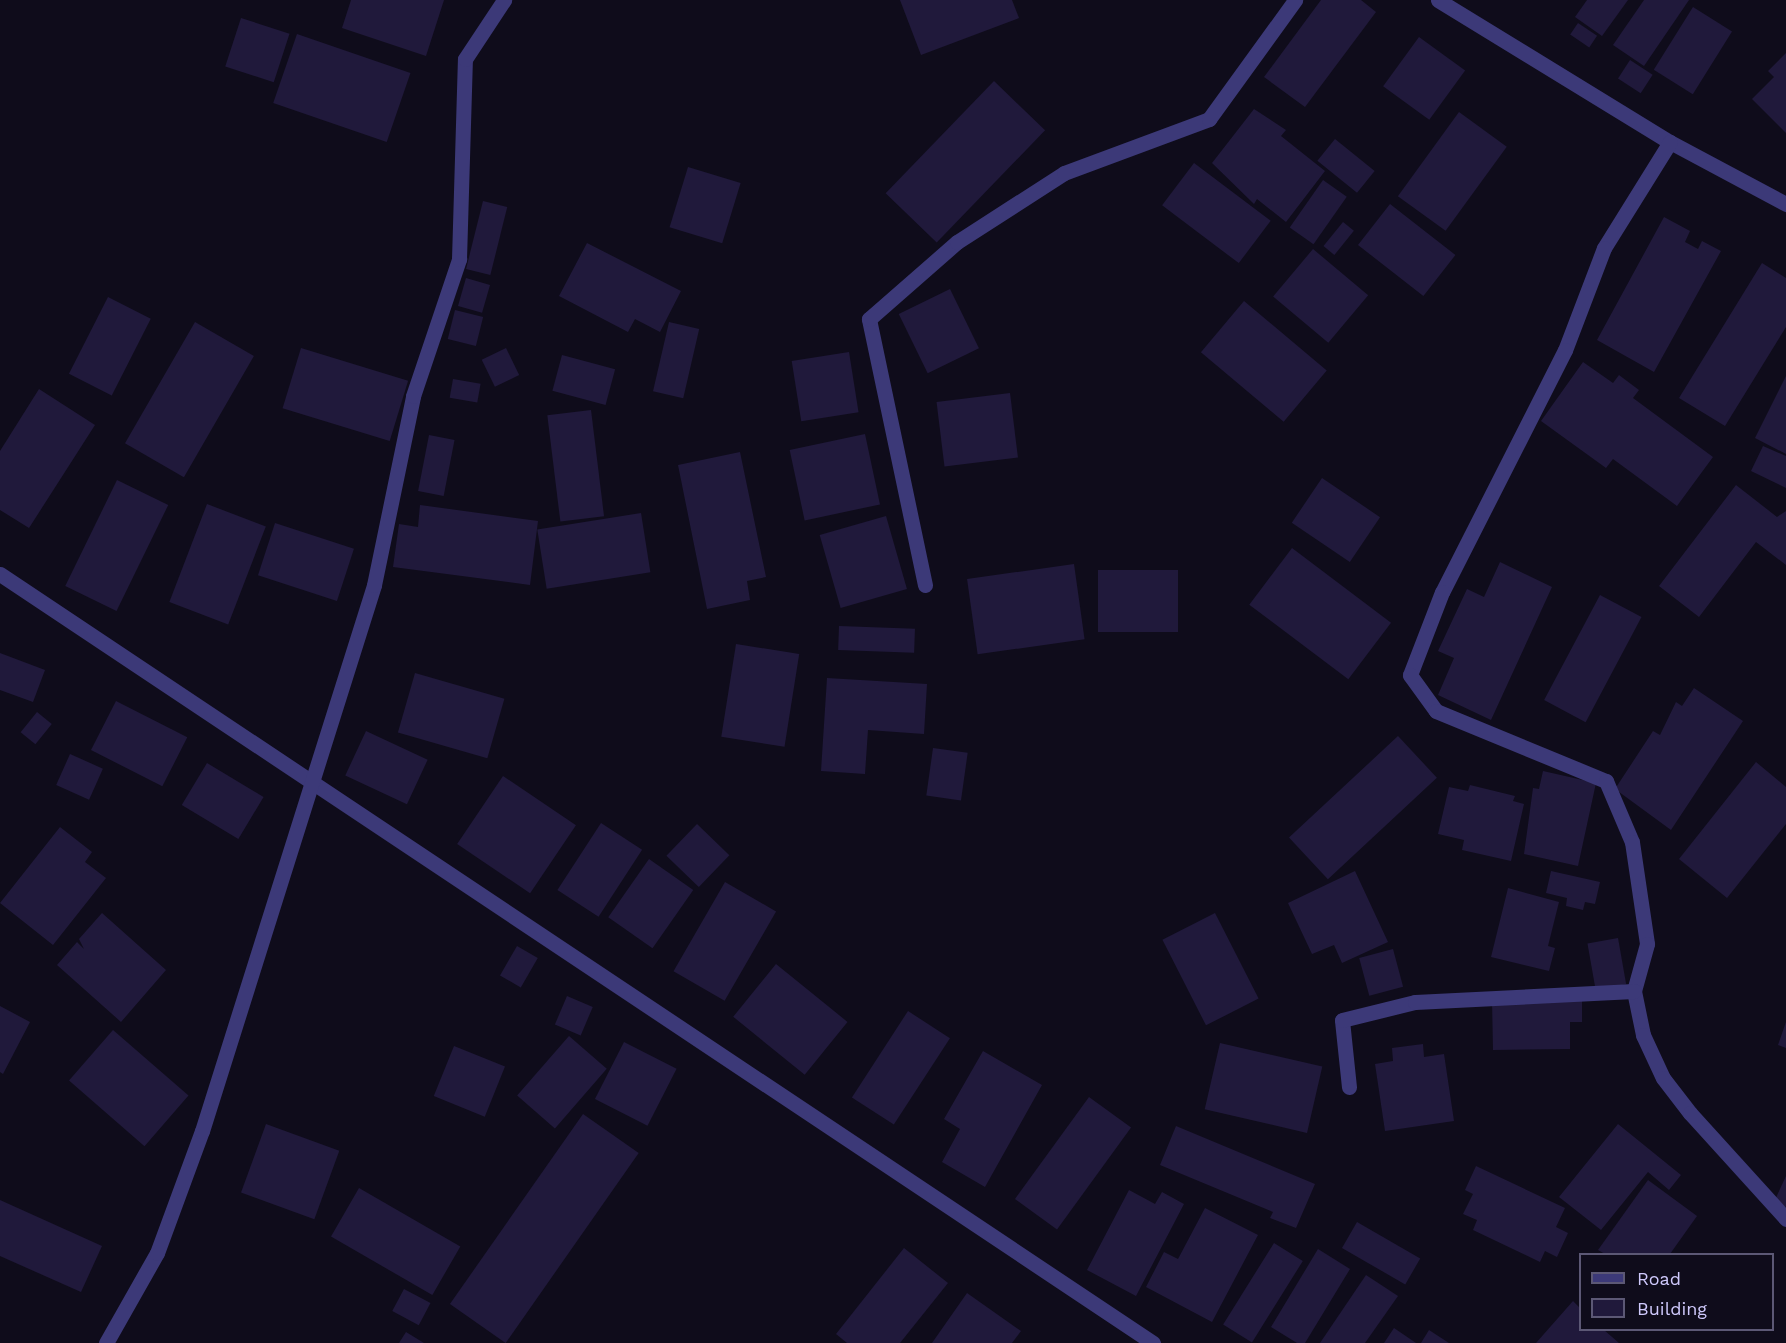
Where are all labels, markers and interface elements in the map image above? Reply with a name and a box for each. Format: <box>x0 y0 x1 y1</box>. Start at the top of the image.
legend <box>1579 1253 1774 1331</box>
text: Road <box>1637 1268 1681 1289</box>
text: Building <box>1637 1298 1707 1319</box>

